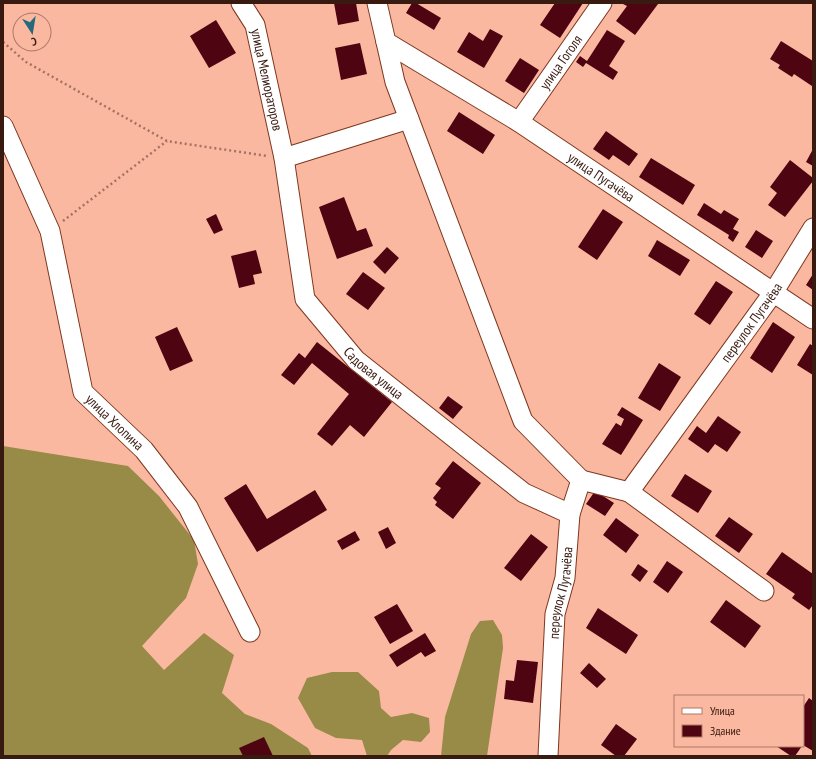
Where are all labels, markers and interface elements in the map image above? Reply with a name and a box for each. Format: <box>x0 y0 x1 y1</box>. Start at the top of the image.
north arrow <box>12 12 52 52</box>
street label: улица Мелиораторов <box>247 27 287 133</box>
street label: улица Гоголя <box>535 31 586 93</box>
text: С <box>30 34 38 49</box>
street label: улица Пугачёва <box>564 148 638 206</box>
street label: переулок Пугачёва <box>717 280 786 366</box>
street label: Садовая улица <box>340 343 407 403</box>
street label: улица Хлопина <box>82 390 148 454</box>
street label: переулок Пугачёва <box>545 546 576 639</box>
legend <box>674 695 804 747</box>
text: Улица <box>710 703 735 718</box>
text: Здание <box>710 723 741 738</box>

